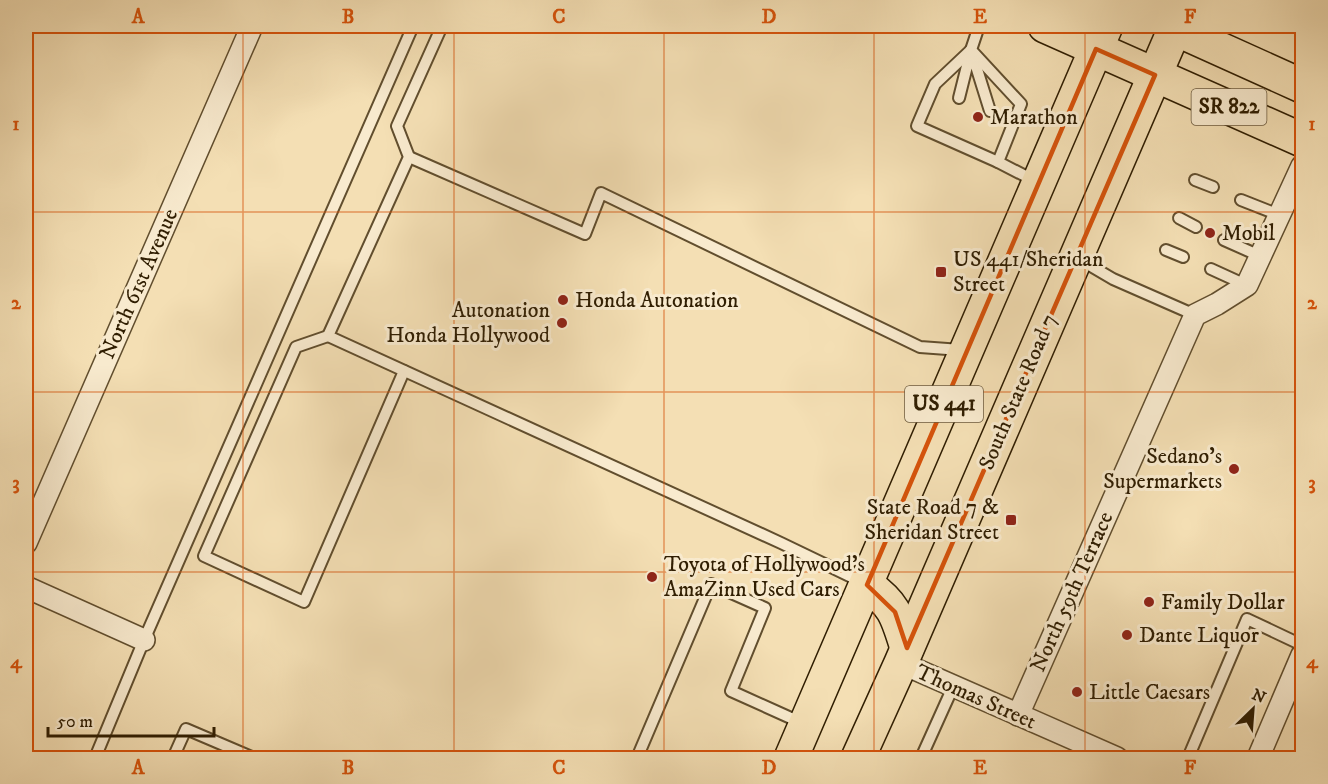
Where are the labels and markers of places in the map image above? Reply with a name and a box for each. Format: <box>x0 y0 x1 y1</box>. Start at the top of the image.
place label: Marathon <box>990 104 1078 131</box>
marker: Marathon <box>971 110 985 124</box>
place label: Mobil <box>1222 220 1275 247</box>
marker: Mobil <box>1203 226 1217 240</box>
place label: US 441/Sheridan Street <box>953 246 1104 298</box>
marker: US 441/Sheridan Street <box>934 265 948 279</box>
place label: Honda Autonation <box>575 287 739 314</box>
marker: Honda Autonation <box>556 293 570 307</box>
place label: Autonation Honda Hollywood <box>386 297 550 349</box>
marker: Autonation Honda Hollywood <box>555 316 569 330</box>
place label: Sedano's Supermarkets <box>1103 443 1222 495</box>
marker: Sedano's Supermarkets <box>1227 462 1241 476</box>
place label: State Road 7 & Sheridan Street <box>864 494 999 546</box>
marker: State Road 7 & Sheridan Street <box>1004 513 1018 527</box>
place label: Toyota of Hollywood's AmaZinn Used Cars <box>664 551 865 603</box>
marker: Toyota of Hollywood's AmaZinn Used Cars <box>645 570 659 584</box>
place label: Family Dollar <box>1161 589 1285 616</box>
marker: Family Dollar <box>1142 595 1156 609</box>
place label: Dante Liquor <box>1139 622 1260 649</box>
marker: Dante Liquor <box>1120 628 1134 642</box>
place label: Little Caesars <box>1089 679 1210 706</box>
marker: Little Caesars <box>1070 685 1084 699</box>

